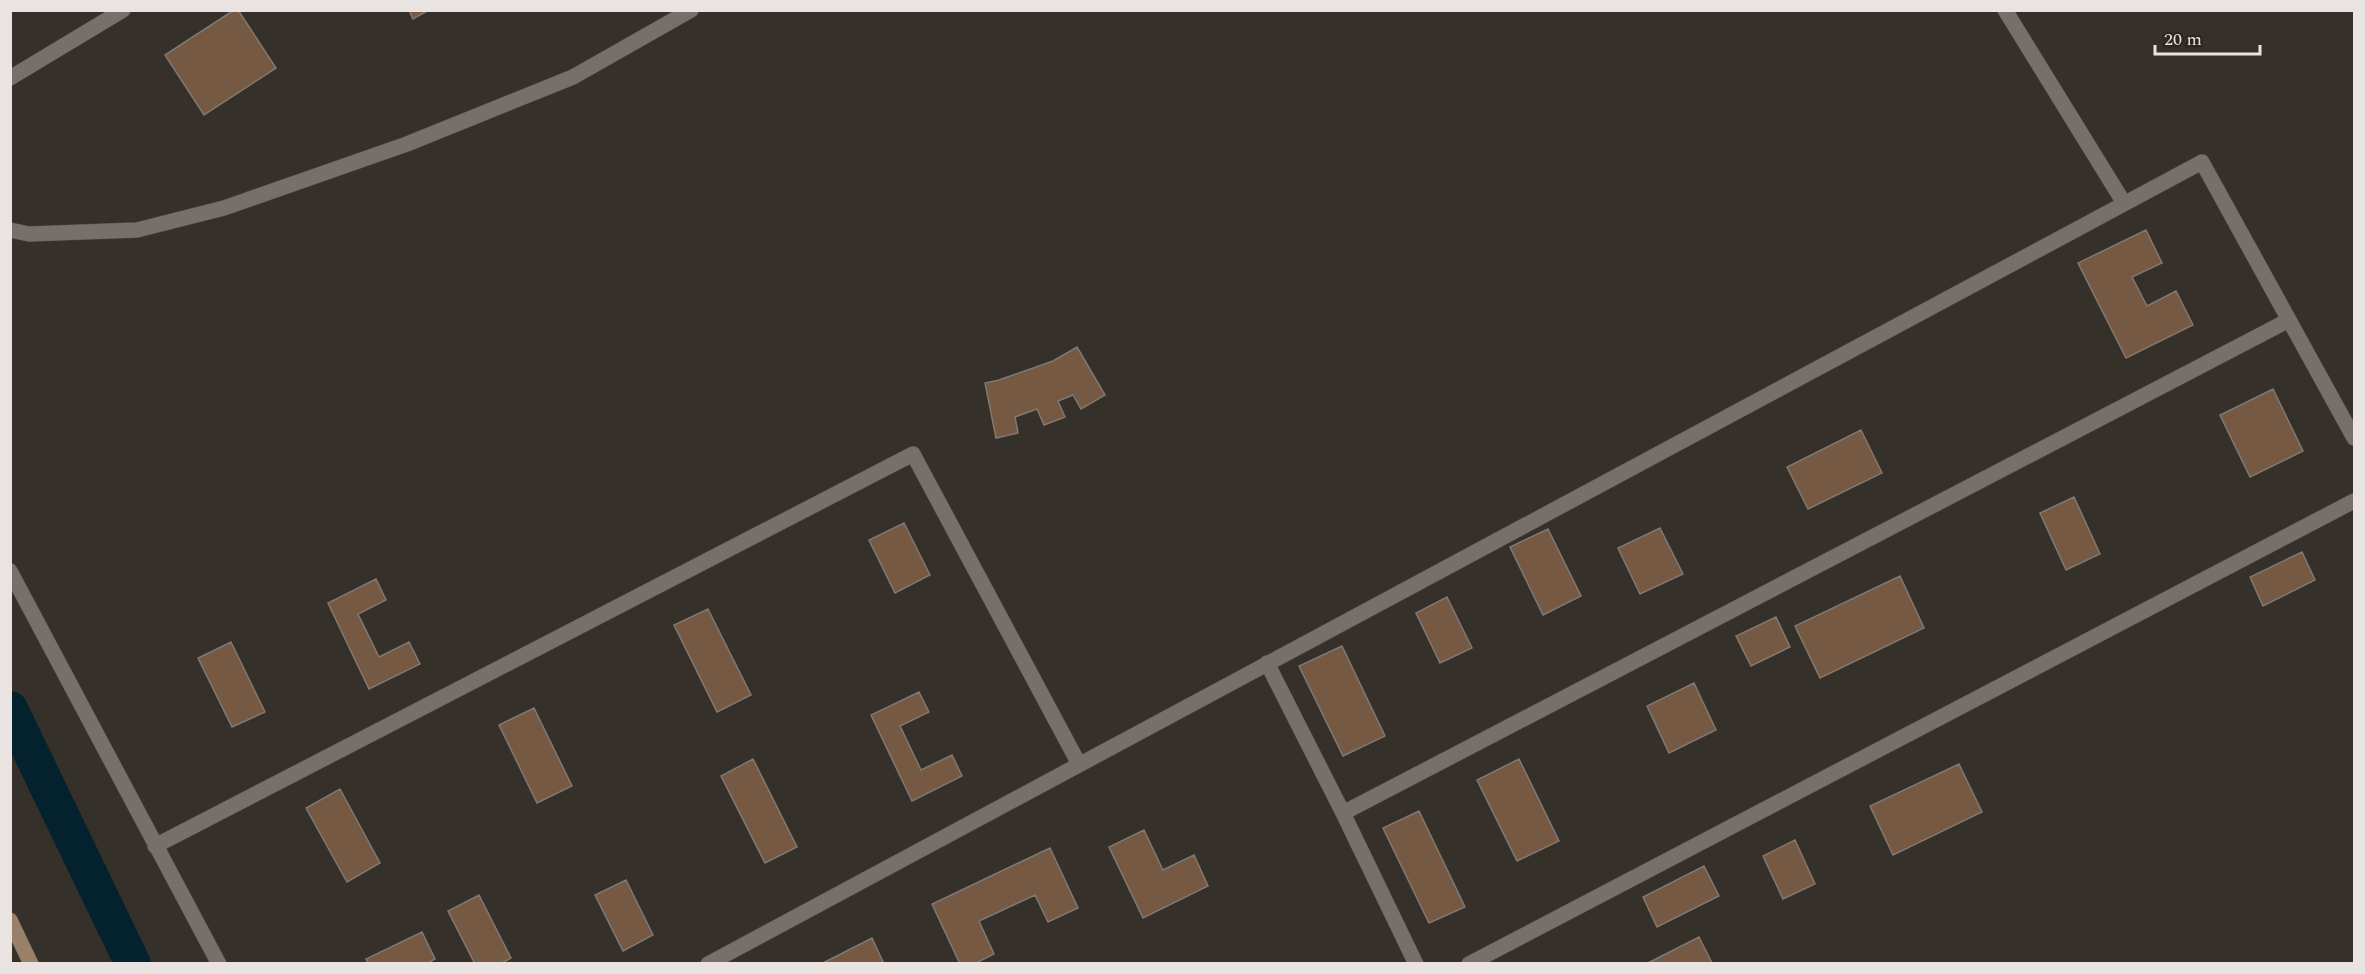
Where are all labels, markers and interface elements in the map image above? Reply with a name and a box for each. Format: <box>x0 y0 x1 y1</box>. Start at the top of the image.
scale bar <box>2155 18 2260 56</box>
text: 20 m <box>2164 26 2202 53</box>

